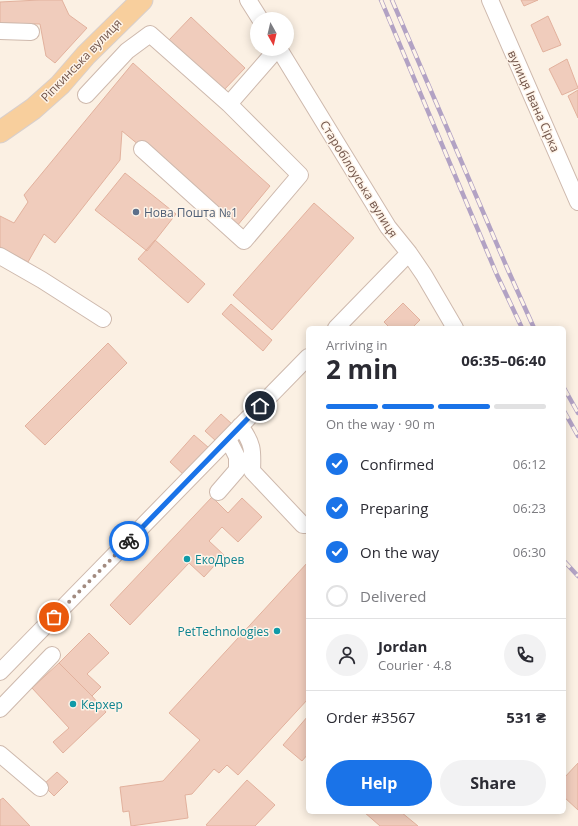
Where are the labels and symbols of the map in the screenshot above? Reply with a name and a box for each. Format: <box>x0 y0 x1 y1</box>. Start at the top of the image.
north arrow <box>250 12 294 56</box>
street label: Ріпкинська вулиця <box>37 15 125 105</box>
street label: вулиця Івана Сірка <box>504 47 564 155</box>
street label: Старобілоуська вулиця <box>316 117 402 241</box>
place label: Нова Пошта №1 <box>144 204 238 221</box>
marker: Нова Пошта №1 <box>131 207 141 217</box>
pin <box>243 389 277 423</box>
courier <box>109 521 149 561</box>
place label: ЕкоДрев <box>195 551 244 568</box>
marker: ЕкоДрев <box>182 554 192 564</box>
pin <box>37 600 71 634</box>
place label: PetTechnologies <box>177 623 269 640</box>
marker: PetTechnologies <box>272 626 282 636</box>
place label: Керхер <box>81 696 123 713</box>
marker: Керхер <box>68 699 78 709</box>

